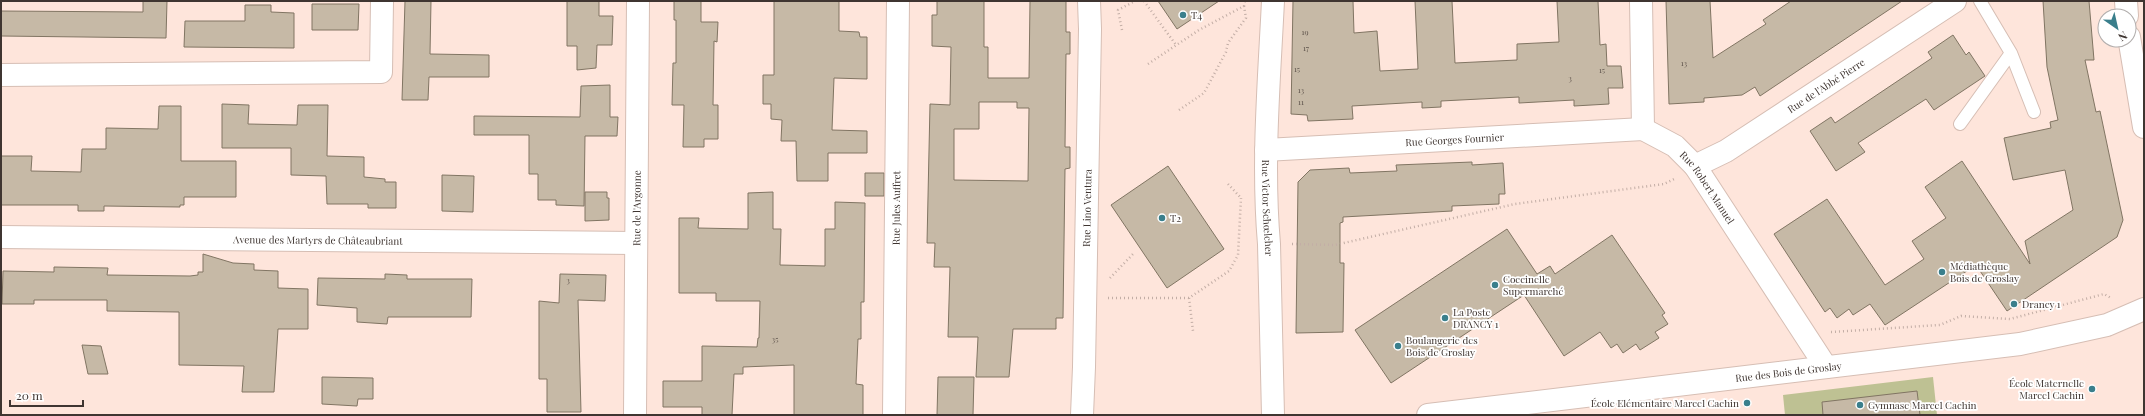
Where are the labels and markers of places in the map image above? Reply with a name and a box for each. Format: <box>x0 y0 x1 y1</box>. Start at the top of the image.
place label: T4 <box>1191 8 1202 22</box>
marker: T4 <box>1178 10 1188 20</box>
place label: T2 <box>1170 211 1181 225</box>
marker: T2 <box>1157 213 1167 223</box>
place label: Médiathèque Bois de Groslay <box>1950 259 2019 285</box>
marker: Médiathèque Bois de Groslay <box>1937 267 1947 277</box>
place label: Coccinelle Supermarché <box>1503 272 1563 298</box>
marker: Coccinelle Supermarché <box>1490 280 1500 290</box>
place label: Drancy 1 <box>2022 297 2061 311</box>
marker: Drancy 1 <box>2009 299 2019 309</box>
place label: La Poste DRANCY 1 <box>1453 305 1499 331</box>
marker: La Poste DRANCY 1 <box>1440 313 1450 323</box>
place label: Boulangerie des Bois de Groslay <box>1406 333 1478 359</box>
marker: Boulangerie des Bois de Groslay <box>1393 341 1403 351</box>
place label: École Maternelle Marcel Cachin <box>2009 376 2084 402</box>
marker: École Maternelle Marcel Cachin <box>2087 384 2097 394</box>
place label: École Elémentaire Marcel Cachin <box>1591 396 1739 410</box>
marker: École Elémentaire Marcel Cachin <box>1742 398 1752 408</box>
place label: Gymnase Marcel Cachin <box>1868 398 1977 412</box>
marker: Gymnase Marcel Cachin <box>1855 400 1865 410</box>

